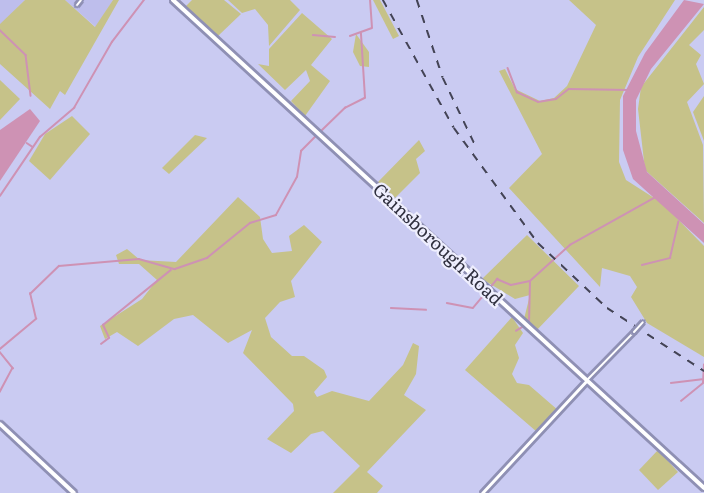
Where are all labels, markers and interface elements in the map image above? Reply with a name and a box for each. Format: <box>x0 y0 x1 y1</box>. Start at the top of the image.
street label: Gainsborough Road <box>369 178 507 310</box>

